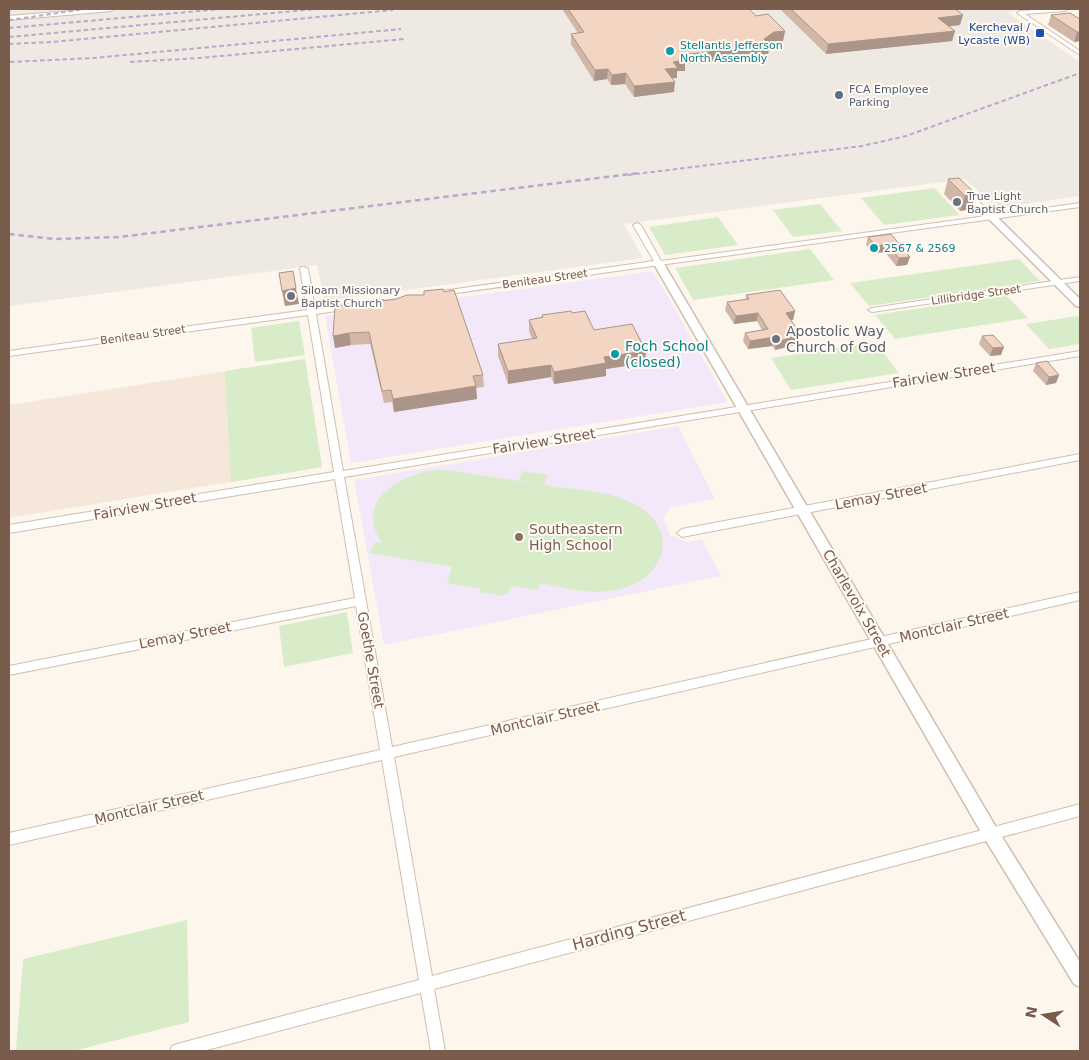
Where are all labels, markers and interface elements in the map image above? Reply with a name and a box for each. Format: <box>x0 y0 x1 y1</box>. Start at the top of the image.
place label: Kercheval / Lycaste (WB) <box>958 21 1030 47</box>
marker: Kercheval / Lycaste (WB) <box>1034 27 1046 39</box>
place label: Stellantis Jefferson North Assembly <box>680 39 783 65</box>
marker: Stellantis Jefferson North Assembly <box>664 45 676 57</box>
place label: FCA Employee Parking <box>849 83 929 109</box>
marker: FCA Employee Parking <box>833 89 845 101</box>
place label: True Light Baptist Church <box>966 190 1048 216</box>
marker: True Light Baptist Church <box>951 196 963 208</box>
marker: 2567 & 2569 <box>868 242 880 254</box>
place label: 2567 & 2569 <box>884 242 956 255</box>
street label: Beniteau Street <box>501 266 589 291</box>
street label: Lillibridge Street <box>930 282 1022 308</box>
place label: Siloam Missionary Baptist Church <box>301 284 401 310</box>
marker: Siloam Missionary Baptist Church <box>285 290 297 302</box>
street label: Beniteau Street <box>99 322 187 347</box>
place label: Apostolic Way Church of God <box>786 323 886 355</box>
marker: Apostolic Way Church of God <box>770 333 782 345</box>
place label: Foch School (closed) <box>625 338 709 370</box>
marker: Foch School (closed) <box>609 348 621 360</box>
street label: Fairview Street <box>891 359 997 391</box>
street label: Fairview Street <box>491 425 597 457</box>
street label: Lemay Street <box>833 479 929 513</box>
street label: Fairview Street <box>92 489 198 523</box>
place label: Southeastern High School <box>529 521 623 553</box>
marker: Southeastern High School <box>513 531 525 543</box>
street label: Charlevoix Street <box>820 546 895 660</box>
street label: Montclair Street <box>898 605 1011 645</box>
street label: Goethe Street <box>355 610 387 710</box>
street label: Lemay Street <box>137 618 233 652</box>
street label: Montclair Street <box>489 698 602 738</box>
street label: Montclair Street <box>93 787 206 827</box>
street label: Harding Street <box>570 906 688 954</box>
north arrow <box>1019 990 1069 1040</box>
text: N <box>1022 1005 1040 1020</box>

